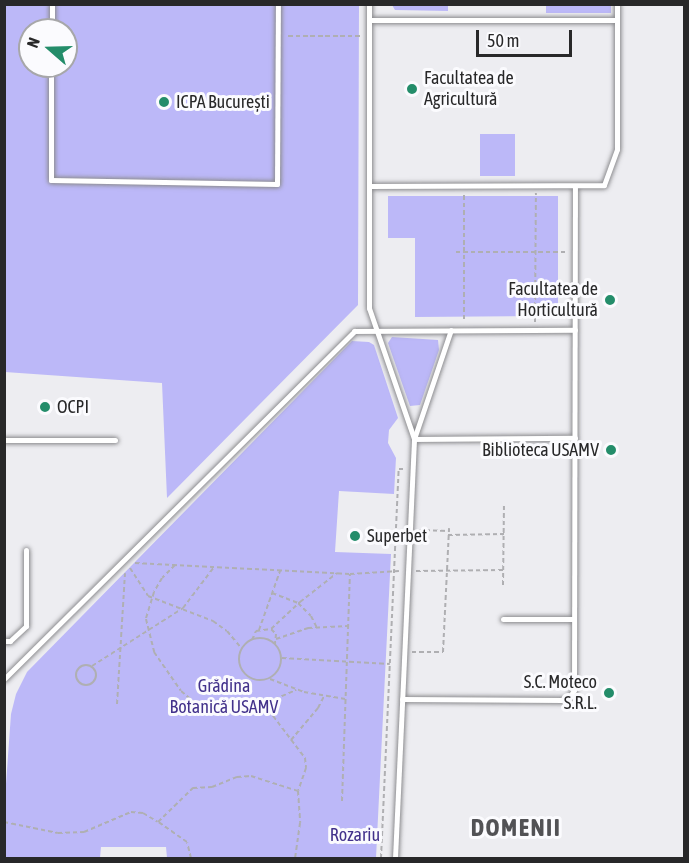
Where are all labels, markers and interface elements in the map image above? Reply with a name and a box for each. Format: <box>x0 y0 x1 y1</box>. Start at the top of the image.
north arrow <box>18 18 78 78</box>
scale bar <box>479 18 575 56</box>
text: 50 m <box>487 30 519 51</box>
text: N <box>23 35 43 50</box>
place label: Facultatea de Agricultură <box>424 68 514 110</box>
marker: Facultatea de Agricultură <box>405 82 419 96</box>
place label: ICPA București <box>176 91 270 113</box>
marker: ICPA București <box>157 95 171 109</box>
place label: Facultatea de Horticultură <box>508 279 598 322</box>
marker: Facultatea de Horticultură <box>603 293 617 307</box>
place label: OCPI <box>57 396 89 418</box>
marker: OCPI <box>38 400 52 414</box>
place label: Biblioteca USAMV <box>482 439 599 461</box>
marker: Biblioteca USAMV <box>604 443 618 457</box>
place label: Superbet <box>367 525 427 547</box>
marker: Superbet <box>348 529 362 543</box>
place label: S.C. Moteco S.R.L. <box>524 672 597 714</box>
park label: Grădina Botanică USAMV <box>170 676 278 718</box>
marker: S.C. Moteco S.R.L. <box>602 686 616 700</box>
district label: DOMENII <box>471 814 561 842</box>
park label: Rozariu <box>330 824 380 846</box>

